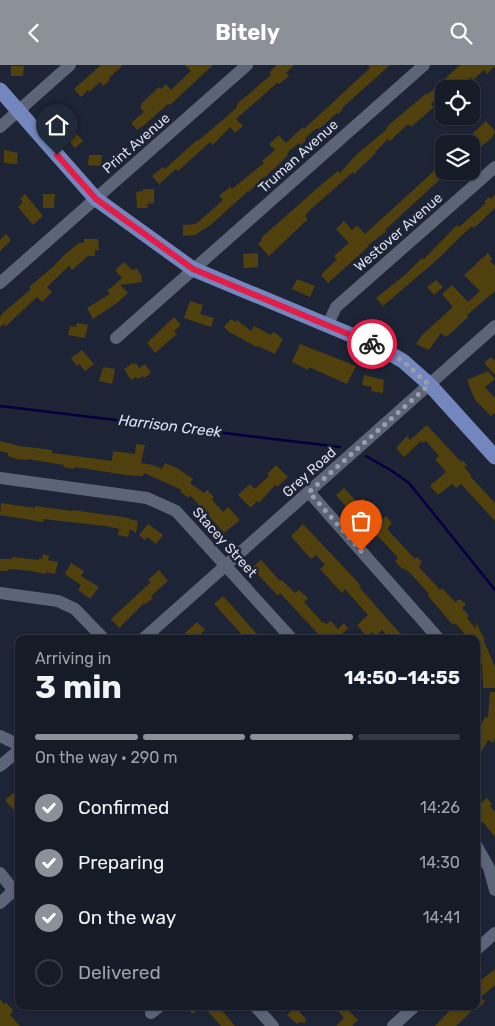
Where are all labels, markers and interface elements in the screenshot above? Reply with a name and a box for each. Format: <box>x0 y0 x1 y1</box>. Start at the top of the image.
icon: back <box>20 19 48 47</box>
text: Bitely <box>215 19 280 46</box>
icon: search <box>447 19 475 47</box>
map controls <box>435 80 480 180</box>
button: locate <box>435 80 480 125</box>
pin <box>36 104 78 155</box>
street label: Print Avenue <box>99 109 174 177</box>
icon: home <box>43 111 71 139</box>
street label: Truman Avenue <box>255 116 342 197</box>
button: layers <box>435 135 480 180</box>
street label: Westover Avenue <box>351 189 446 275</box>
courier <box>347 319 397 369</box>
icon: bike <box>358 330 386 358</box>
water label: Harrison Creek <box>117 411 223 441</box>
street label: Grey Road <box>279 444 340 501</box>
pin <box>340 500 382 551</box>
street label: Stacey Street <box>189 504 261 581</box>
icon: bag <box>347 507 375 535</box>
text: Arriving in <box>35 649 111 668</box>
text: 14:50–14:55 <box>344 666 460 689</box>
text: 3 min <box>35 668 122 706</box>
text: On the way · 290 m <box>35 748 178 767</box>
icon: check <box>35 794 63 822</box>
text: Confirmed <box>78 796 169 819</box>
text: 14:26 <box>420 798 460 817</box>
icon: check <box>35 849 63 877</box>
text: Preparing <box>78 851 164 874</box>
text: 14:30 <box>419 853 460 872</box>
icon: check <box>35 904 63 932</box>
text: On the way <box>78 906 176 929</box>
text: 14:41 <box>423 908 460 927</box>
text: Delivered <box>78 961 161 984</box>

